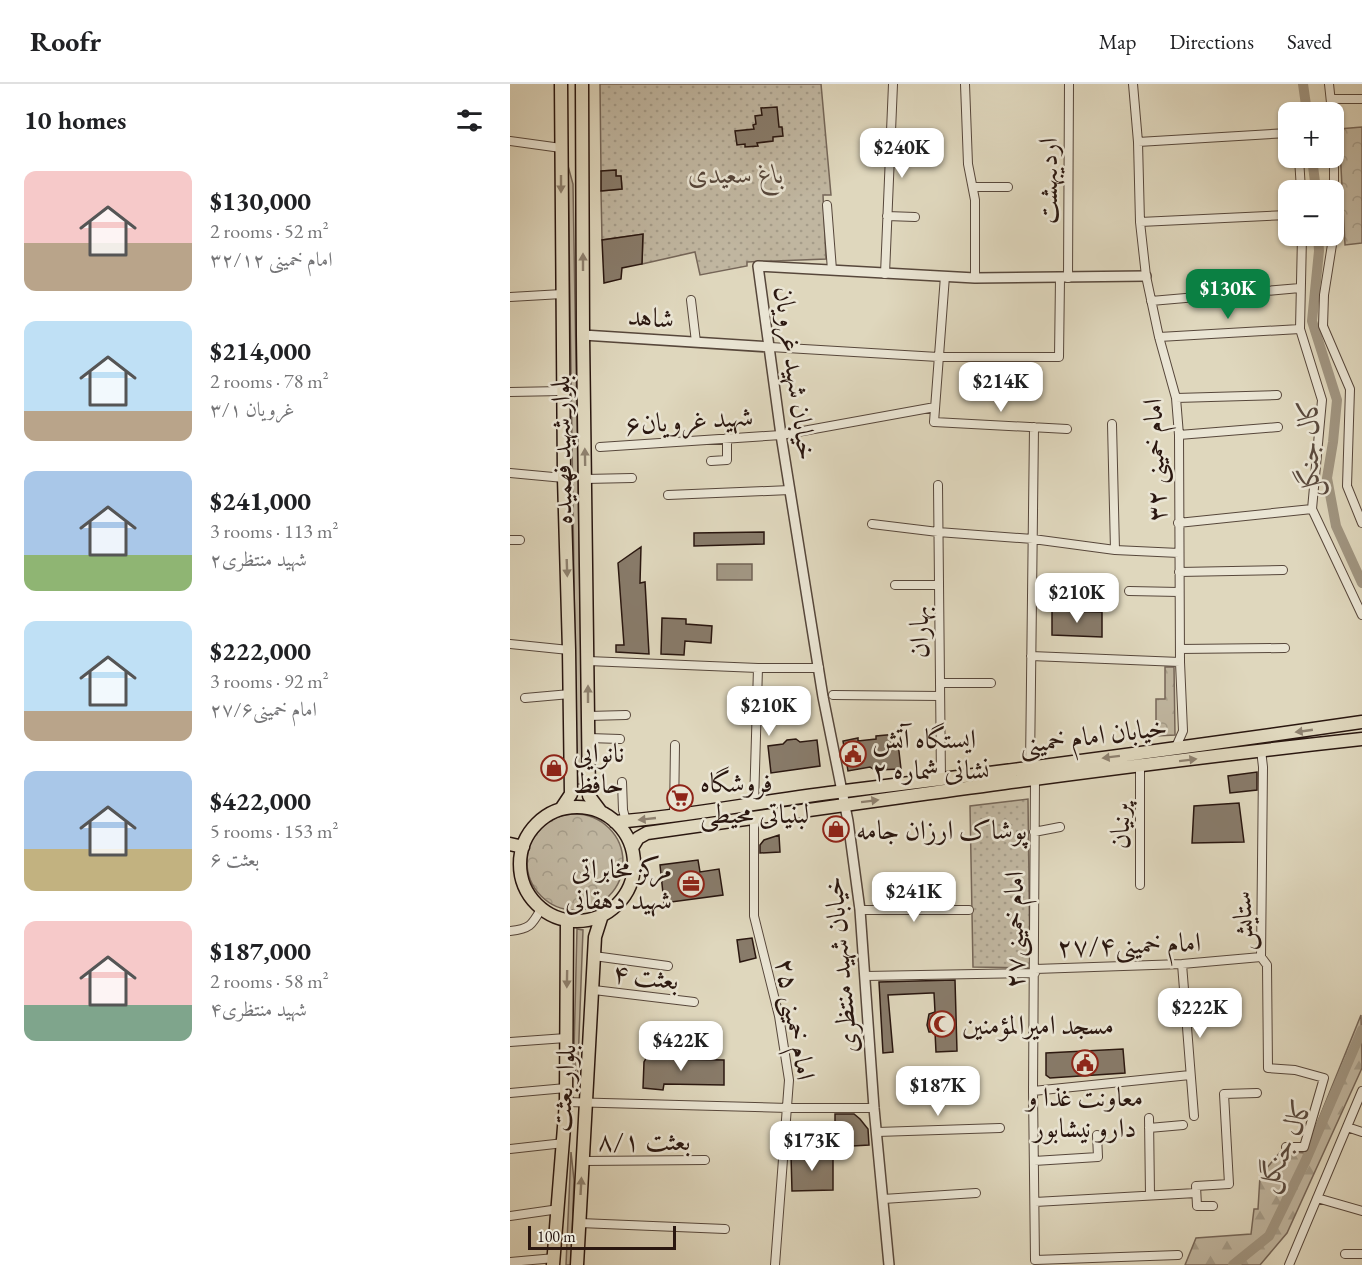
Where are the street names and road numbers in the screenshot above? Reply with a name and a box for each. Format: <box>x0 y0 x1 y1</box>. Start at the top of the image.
street label: اردیبهشت <box>1030 138 1065 224</box>
street label: خیابان شهید غرویان <box>764 284 826 463</box>
street label: شاهد <box>627 298 675 336</box>
street label: بلوار شهید فهمیده <box>542 375 580 525</box>
street label: شهید غرویان۶ <box>624 398 755 444</box>
street label: امام خمینی ۳۲ <box>1134 398 1180 522</box>
street label: بهاران <box>901 606 936 658</box>
street label: خیابان امام خمینی <box>1017 709 1170 767</box>
street label: پرنیان <box>1102 801 1137 849</box>
street label: امام خمینی۲۷ <box>996 871 1037 989</box>
street label: خیابان شهید منتظری <box>815 875 865 1055</box>
street label: ستایش <box>1223 890 1262 952</box>
street label: امام خمینی۲۷/۴ <box>1056 924 1202 970</box>
street label: بعثت ۴ <box>611 955 681 997</box>
street label: امام خمینی ۲۵ <box>762 955 824 1084</box>
street label: بلوار بعثت <box>542 1043 584 1133</box>
street label: بعثت ۸/۱ <box>597 1123 691 1158</box>

